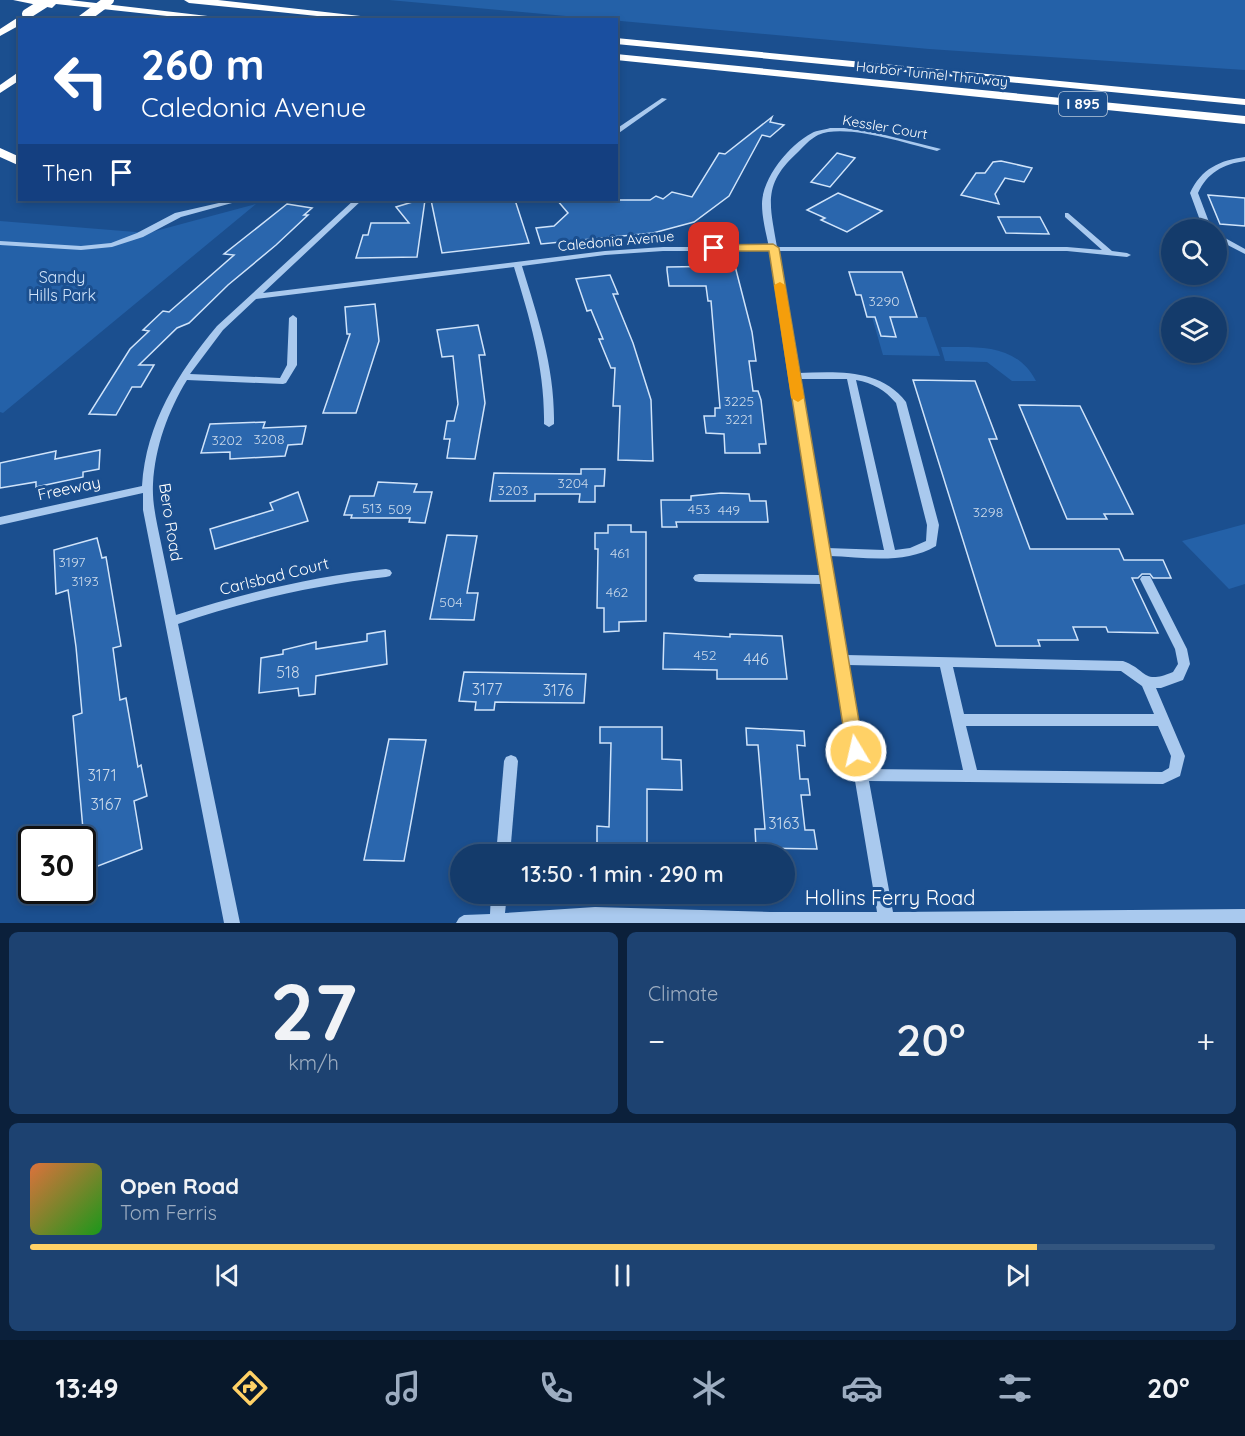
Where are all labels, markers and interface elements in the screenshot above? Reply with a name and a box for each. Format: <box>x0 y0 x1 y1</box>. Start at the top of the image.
text: 260 m <box>141 38 264 91</box>
icon: left <box>42 42 120 120</box>
street label: Harbor Tunnel Thruway <box>855 57 1009 91</box>
text: Caledonia Avenue <box>141 90 366 124</box>
road number: I 895 <box>1059 92 1107 116</box>
street label: Kessler Court <box>841 111 929 143</box>
icon: arrive <box>105 156 138 189</box>
text: Then <box>42 159 93 187</box>
map controls <box>1161 219 1227 363</box>
button: search <box>1161 219 1227 285</box>
pin <box>688 222 739 273</box>
street label: Caledonia Avenue <box>557 227 675 255</box>
icon: arrive <box>697 231 730 264</box>
park label: Sandy Hills Park <box>28 267 96 305</box>
house number: 3290 <box>868 292 900 310</box>
button: layers <box>1161 297 1227 363</box>
house number: 3225 <box>724 392 754 410</box>
house number: 3221 <box>725 410 753 428</box>
house number: 3208 <box>254 430 284 448</box>
house number: 3202 <box>211 431 243 449</box>
street label: Freeway <box>36 472 102 504</box>
house number: 3204 <box>558 474 588 492</box>
street label: Bero Road <box>155 481 187 563</box>
house number: 3203 <box>498 481 528 499</box>
house number: 513 <box>362 499 382 517</box>
house number: 509 <box>388 500 412 518</box>
house number: 453 <box>688 500 710 518</box>
house number: 449 <box>718 501 740 519</box>
house number: 3298 <box>973 503 1003 521</box>
house number: 461 <box>610 544 630 562</box>
house number: 3197 <box>58 553 86 571</box>
street label: Carlsbad Court <box>217 553 331 599</box>
house number: 3193 <box>71 572 99 590</box>
house number: 462 <box>606 583 629 601</box>
house number: 504 <box>439 593 463 611</box>
house number: 452 <box>694 646 717 664</box>
house number: 446 <box>743 649 769 669</box>
house number: 518 <box>276 662 300 682</box>
house number: 3177 <box>472 679 502 699</box>
house number: 3176 <box>543 680 574 700</box>
position arrow <box>824 719 888 783</box>
house number: 3171 <box>87 765 117 785</box>
house number: 3167 <box>90 794 122 814</box>
house number: 3163 <box>768 813 800 833</box>
speed limit sign: 30 <box>18 826 96 904</box>
text: 13:50 · 1 min · 290 m <box>521 860 724 888</box>
street label: Hollins Ferry Road <box>805 885 975 910</box>
text: 27 <box>270 962 357 1060</box>
text: Climate <box>648 981 718 1006</box>
text: 20° <box>896 1011 966 1067</box>
text: − <box>648 1020 665 1061</box>
text: + <box>1196 1020 1215 1061</box>
text: km/h <box>288 1050 339 1075</box>
text: Open Road <box>120 1172 239 1200</box>
text: Tom Ferris <box>120 1200 217 1225</box>
icon: previous <box>211 1259 244 1292</box>
icon: pause <box>606 1259 639 1292</box>
icon: next <box>1001 1259 1034 1292</box>
icon: directions <box>229 1367 271 1409</box>
icon: music <box>382 1367 424 1409</box>
icon: phone <box>535 1367 577 1409</box>
icon: climate <box>688 1367 730 1409</box>
icon: car <box>841 1367 883 1409</box>
icon: filters <box>994 1367 1036 1409</box>
text: 13:49 <box>55 1371 119 1405</box>
text: 20° <box>1147 1371 1190 1405</box>

